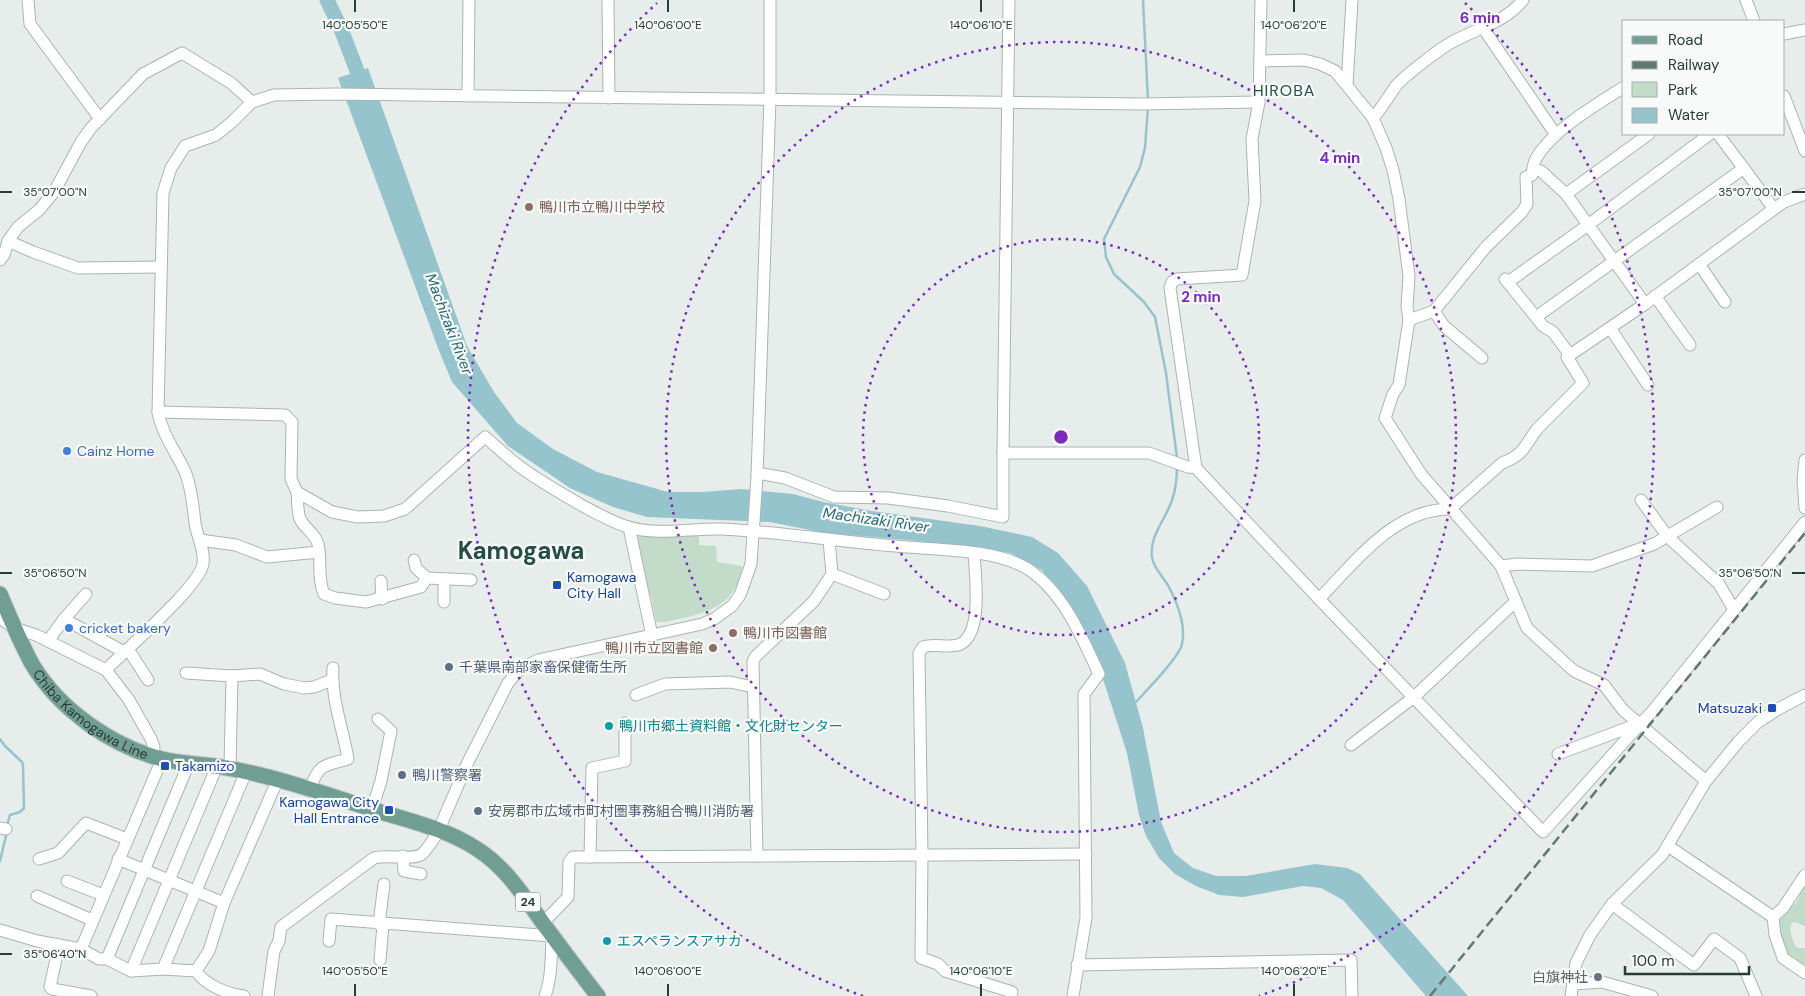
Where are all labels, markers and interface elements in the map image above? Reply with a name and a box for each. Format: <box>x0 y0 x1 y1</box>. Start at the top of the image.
text: 6 min <box>1460 8 1500 28</box>
text: 140°05'50"E <box>322 17 388 33</box>
text: 140°06'00"E <box>634 17 702 33</box>
text: 140°06'10"E <box>949 17 1013 33</box>
text: 140°06'20"E <box>1261 17 1327 33</box>
legend <box>1622 20 1785 135</box>
text: Road <box>1668 30 1703 50</box>
text: Railway <box>1668 55 1720 75</box>
district label: HIROBA <box>1253 80 1315 101</box>
text: Park <box>1668 80 1698 100</box>
text: Water <box>1668 105 1710 125</box>
text: 4 min <box>1320 148 1360 168</box>
text: 35°07'00"N <box>23 184 87 200</box>
text: 35°07'00"N <box>1718 184 1782 200</box>
place label: 鴨川市立鴨川中学校 <box>539 198 665 216</box>
marker: 鴨川市立鴨川中学校 <box>523 201 535 213</box>
water label: Machizaki River <box>420 270 478 378</box>
text: 2 min <box>1181 287 1221 307</box>
centre of rings <box>1052 428 1070 446</box>
place label: Cainz Home <box>77 442 154 460</box>
marker: Cainz Home <box>61 445 73 457</box>
water label: Machizaki River <box>822 503 931 537</box>
district label: Kamogawa <box>458 535 584 566</box>
text: 35°06'50"N <box>23 565 87 581</box>
text: 35°06'50"N <box>1718 565 1782 581</box>
place label: Kamogawa City Hall <box>567 568 636 602</box>
marker: Kamogawa City Hall <box>551 579 563 591</box>
place label: cricket bakery <box>79 619 171 637</box>
marker: cricket bakery <box>63 622 75 634</box>
place label: 鴨川市図書館 <box>743 624 827 642</box>
marker: 鴨川市図書館 <box>727 627 739 639</box>
place label: 鴨川市立図書館 <box>605 639 703 657</box>
marker: 鴨川市立図書館 <box>707 642 719 654</box>
place label: 千葉県南部家畜保健衛生所 <box>459 658 627 676</box>
marker: 千葉県南部家畜保健衛生所 <box>443 661 455 673</box>
street label: Chiba Kamogawa Line <box>29 666 151 763</box>
place label: Matsuzaki <box>1698 699 1762 717</box>
marker: Matsuzaki <box>1766 702 1778 714</box>
place label: 鴨川市郷土資料館・文化財センター <box>619 717 843 735</box>
marker: 鴨川市郷土資料館・文化財センター <box>603 720 615 732</box>
place label: Takamizo <box>175 757 235 775</box>
marker: Takamizo <box>159 760 171 772</box>
place label: 鴨川警察署 <box>412 766 482 784</box>
marker: 鴨川警察署 <box>396 769 408 781</box>
place label: Kamogawa City Hall Entrance <box>279 793 379 827</box>
place label: 安房郡市広域市町村圏事務組合鴨川消防署 <box>488 802 754 820</box>
marker: Kamogawa City Hall Entrance <box>383 804 395 816</box>
marker: 安房郡市広域市町村圏事務組合鴨川消防署 <box>472 805 484 817</box>
road number: 24 <box>516 892 540 912</box>
place label: エスペランスアサカ <box>617 932 742 950</box>
marker: エスペランスアサカ <box>601 935 613 947</box>
scale bar <box>1625 944 1749 976</box>
text: 35°06'40"N <box>24 946 86 962</box>
text: 100 m <box>1632 951 1675 971</box>
text: 140°05'50"E <box>322 963 388 979</box>
text: 140°06'00"E <box>634 963 702 979</box>
text: 140°06'10"E <box>949 963 1013 979</box>
text: 140°06'20"E <box>1261 963 1327 979</box>
place label: 白旗神社 <box>1532 968 1588 986</box>
marker: 白旗神社 <box>1592 971 1604 983</box>

